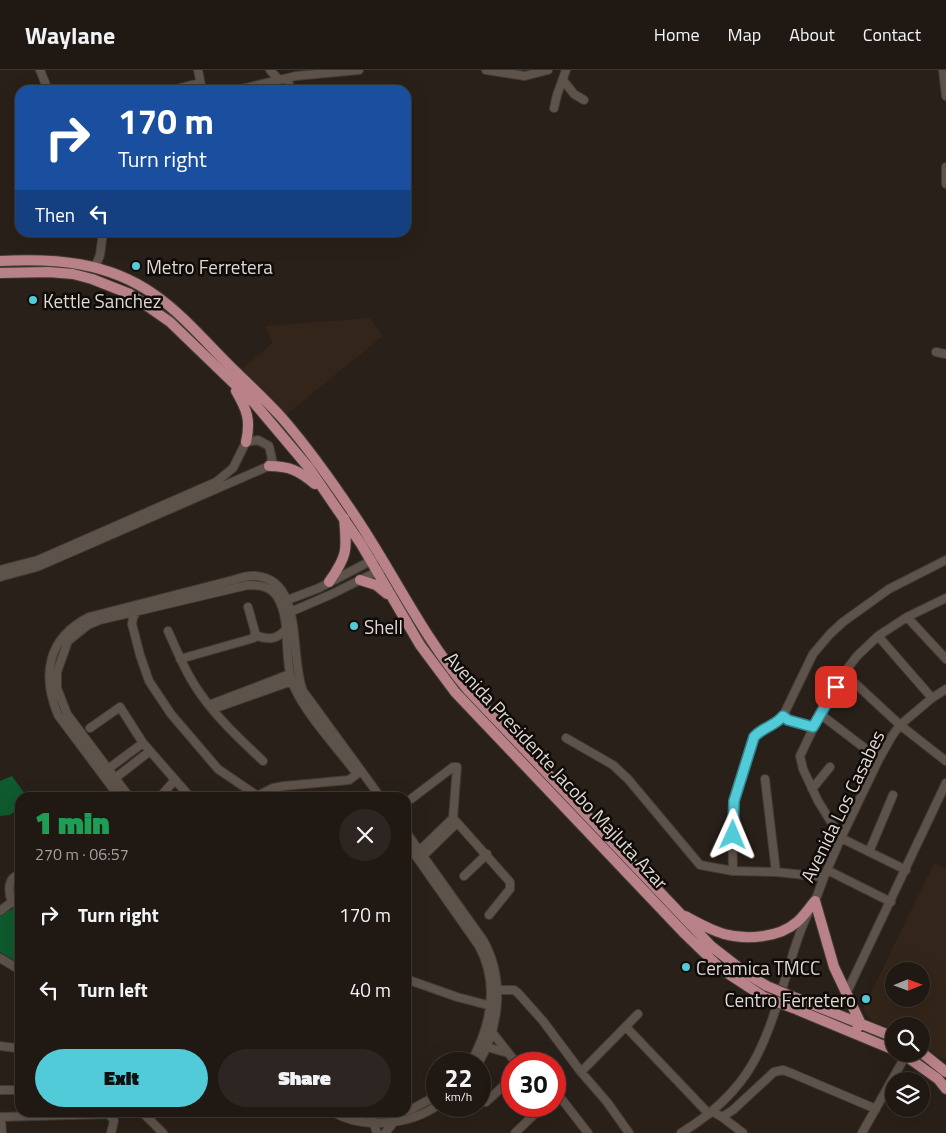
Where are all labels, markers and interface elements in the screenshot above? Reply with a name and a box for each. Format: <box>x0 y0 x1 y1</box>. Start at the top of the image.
text: Waylane <box>25 17 115 53</box>
text: Home <box>654 21 700 48</box>
text: Map <box>728 21 761 48</box>
text: About <box>789 21 835 48</box>
text: Contact <box>863 21 921 48</box>
text: 170 m <box>118 94 214 148</box>
icon: right <box>35 105 100 170</box>
text: Turn right <box>118 142 207 176</box>
text: Then <box>35 200 75 229</box>
icon: left <box>85 200 113 228</box>
place label: Metro Ferretera <box>146 252 273 281</box>
marker: Metro Ferretera <box>130 260 142 272</box>
place label: Kettle Sanchez <box>43 286 161 315</box>
marker: Kettle Sanchez <box>27 294 39 306</box>
place label: Shell <box>364 612 403 641</box>
marker: Shell <box>348 620 360 632</box>
street label: Avenida Presidente Jacobo Majluta Azar <box>439 645 676 896</box>
pin <box>815 666 857 708</box>
icon: arrive <box>822 673 850 701</box>
street label: Avenida Los Casabes <box>793 725 892 887</box>
text: 1 min <box>35 800 110 846</box>
position arrow <box>706 808 758 860</box>
button: close <box>339 809 391 861</box>
text: 270 m · 06:57 <box>35 842 129 866</box>
text: Turn right <box>78 900 159 929</box>
text: 170 m <box>339 900 391 929</box>
icon: right <box>35 901 63 929</box>
place label: Ceramica TMCC <box>696 953 820 982</box>
marker: Ceramica TMCC <box>680 961 692 973</box>
north arrow <box>885 962 930 1008</box>
map controls <box>885 962 930 1117</box>
text: Turn left <box>78 975 148 1004</box>
text: 40 m <box>350 975 391 1004</box>
icon: left <box>35 976 63 1004</box>
place label: Centro Ferretero <box>724 985 856 1014</box>
marker: Centro Ferretero <box>860 993 872 1005</box>
button: search <box>885 1017 930 1062</box>
button: Exit <box>35 1049 208 1107</box>
button: Share <box>218 1049 391 1107</box>
speed limit sign: 30 <box>501 1052 566 1117</box>
text: 22 <box>444 1059 473 1097</box>
button: layers <box>885 1072 930 1117</box>
text: km/h <box>445 1087 472 1106</box>

